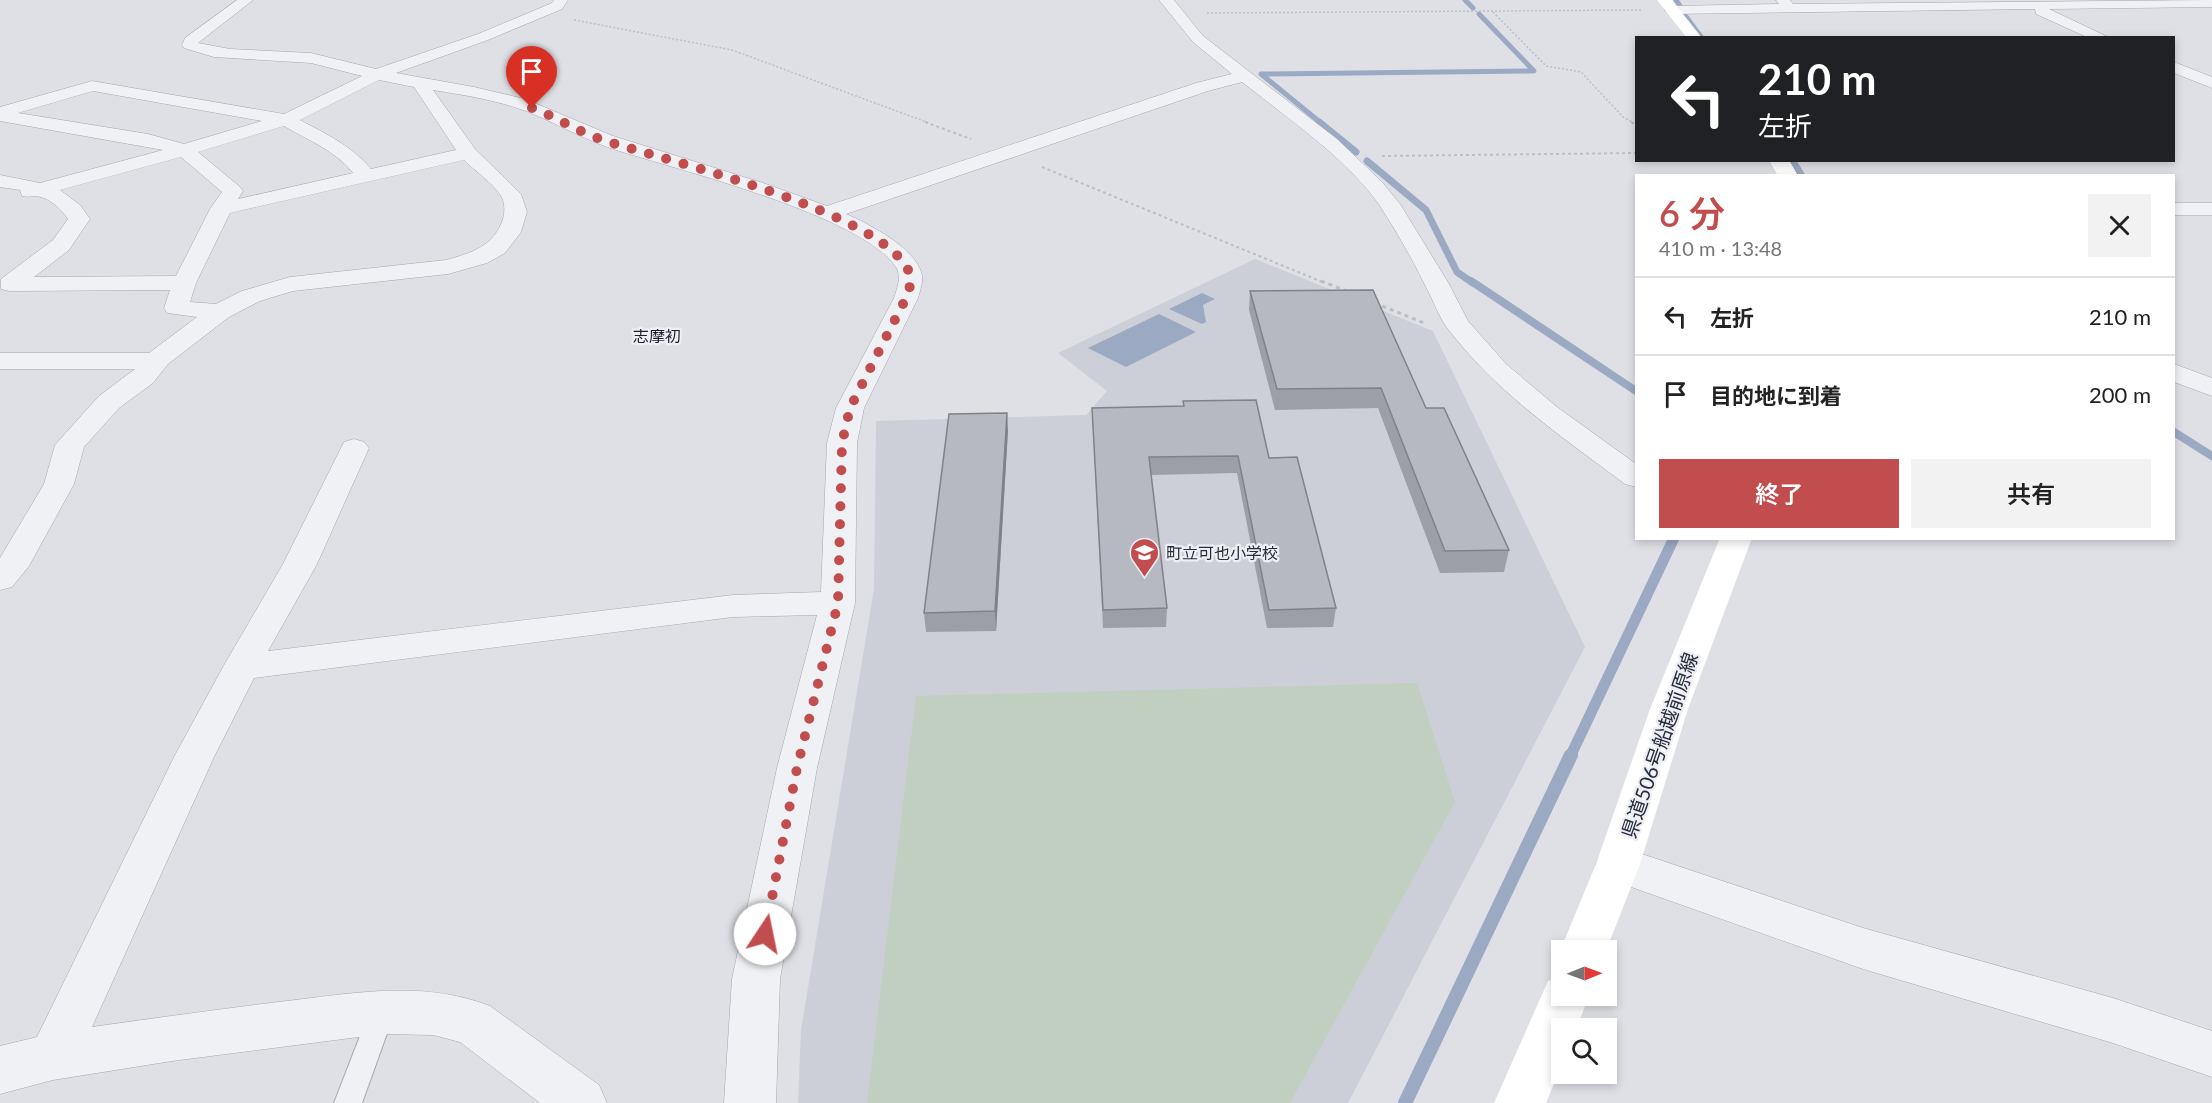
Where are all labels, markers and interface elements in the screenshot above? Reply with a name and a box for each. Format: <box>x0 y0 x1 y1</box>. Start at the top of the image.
pin <box>506 46 557 108</box>
text: 210 m <box>1758 54 1876 104</box>
icon: arrive <box>515 55 548 88</box>
icon: left <box>1659 60 1737 138</box>
text: 左折 <box>1758 109 1812 142</box>
text: 6 分 <box>1659 191 1725 235</box>
button: close <box>2088 194 2151 257</box>
text: 410 m · 13:48 <box>1659 236 1782 260</box>
icon: left <box>1659 300 1692 333</box>
text: 210 m <box>2089 303 2151 330</box>
text: 左折 <box>1710 304 1754 331</box>
district label: 志摩初 <box>633 326 681 345</box>
icon: arrive <box>1659 378 1692 411</box>
text: 200 m <box>2089 381 2151 408</box>
text: 目的地に到着 <box>1710 382 1842 409</box>
button: 終了 <box>1659 459 1899 528</box>
button: 共有 <box>1911 459 2151 528</box>
school or university icon: 町立可也小学校 <box>1129 536 1161 578</box>
place label: 町立可也小学校 <box>1166 543 1278 562</box>
street label: 県道506号船越前原線 <box>1616 649 1702 841</box>
position arrow <box>733 902 797 966</box>
north arrow <box>1551 940 1617 1006</box>
map controls <box>1551 940 1617 1084</box>
button: search <box>1551 1018 1617 1084</box>

